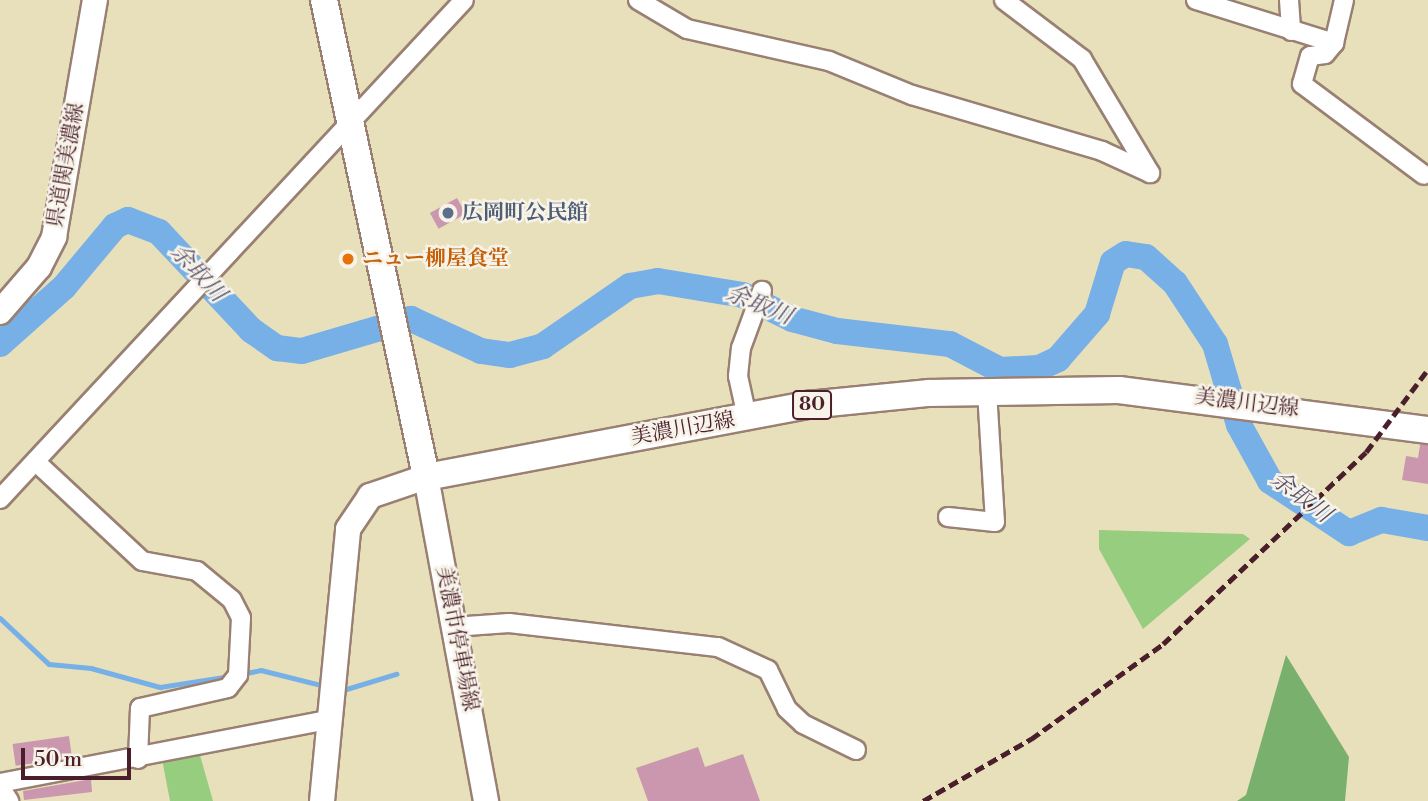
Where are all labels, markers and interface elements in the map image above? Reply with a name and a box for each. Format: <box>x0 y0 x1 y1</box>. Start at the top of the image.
street label: 県道関美濃線 <box>43 101 89 229</box>
place label: 広岡町公民館 <box>462 200 588 226</box>
marker: 広岡町公民館 <box>440 205 456 221</box>
water label: 余取川 <box>164 238 232 308</box>
place label: ニュー柳屋食堂 <box>362 246 509 272</box>
marker: ニュー柳屋食堂 <box>340 251 356 267</box>
water label: 余取川 <box>722 279 796 331</box>
street label: 美濃川辺線 <box>1193 384 1301 422</box>
road number: 80 <box>791 390 833 420</box>
street label: 美濃川辺線 <box>629 407 737 451</box>
water label: 余取川 <box>1265 465 1337 529</box>
street label: 美濃市停車場線 <box>431 564 483 714</box>
scale bar <box>24 734 135 778</box>
text: 50 m <box>34 747 82 773</box>

